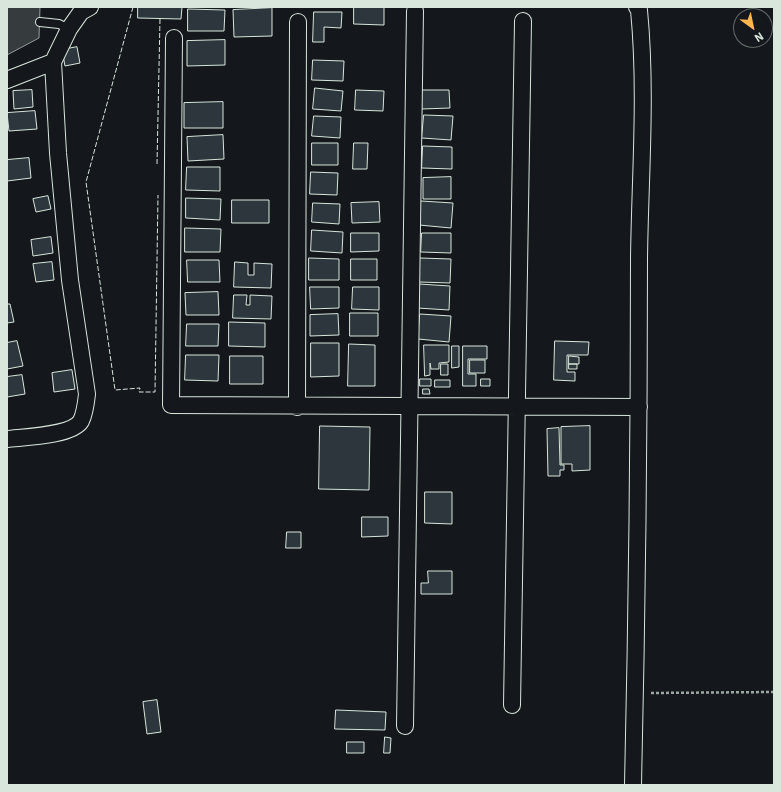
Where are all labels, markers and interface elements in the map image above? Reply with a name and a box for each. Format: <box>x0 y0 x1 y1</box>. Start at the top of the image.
north arrow <box>733 8 773 48</box>
text: N <box>752 29 766 45</box>

